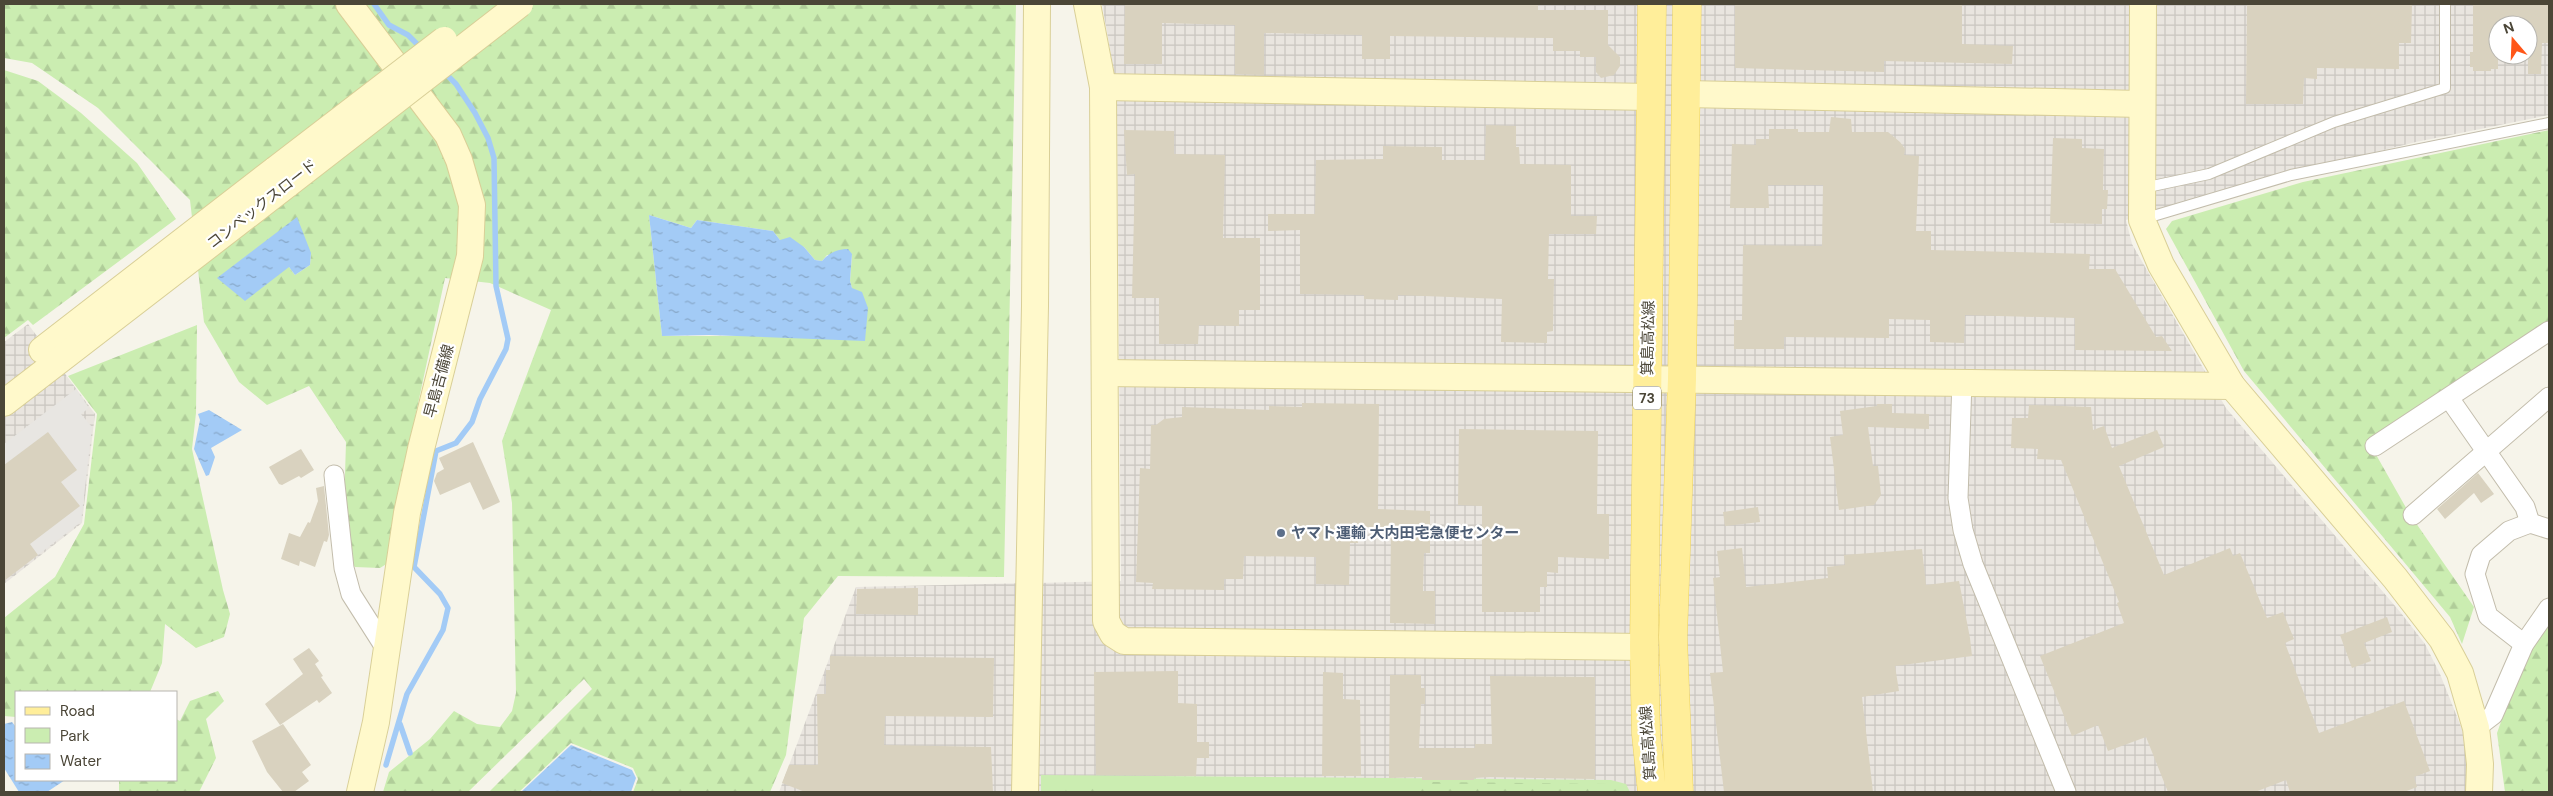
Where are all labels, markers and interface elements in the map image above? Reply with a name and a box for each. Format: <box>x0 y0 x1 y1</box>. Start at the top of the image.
north arrow <box>2488 15 2538 65</box>
text: N <box>2501 18 2517 38</box>
street label: コンベックスロード <box>203 155 321 253</box>
street label: 箕島高松線 <box>1637 300 1659 376</box>
street label: 早島吉備線 <box>420 342 458 420</box>
road number: 73 <box>1633 386 1661 409</box>
place label: ヤマト運輸 大内田宅急便センター <box>1291 523 1520 543</box>
marker: ヤマト運輸 大内田宅急便センター <box>1275 527 1287 539</box>
legend <box>15 691 178 781</box>
text: Road <box>60 701 95 721</box>
street label: 箕島高松線 <box>1635 705 1661 781</box>
text: Park <box>60 726 90 746</box>
text: Water <box>60 751 102 771</box>

